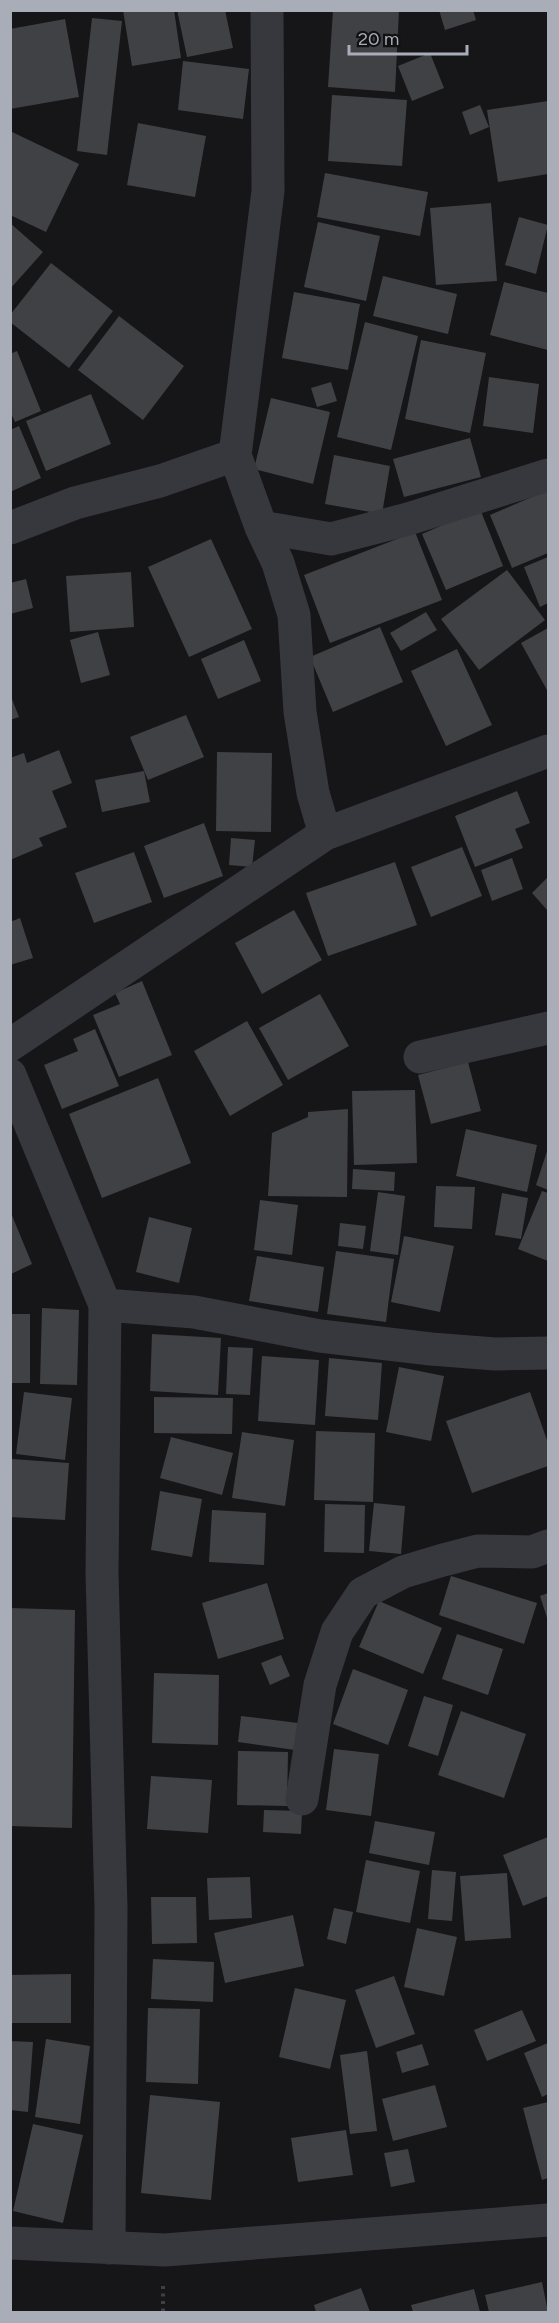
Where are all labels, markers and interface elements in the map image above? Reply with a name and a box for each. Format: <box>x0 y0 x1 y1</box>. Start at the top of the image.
scale bar <box>349 18 468 56</box>
text: 20 m <box>358 28 399 50</box>

